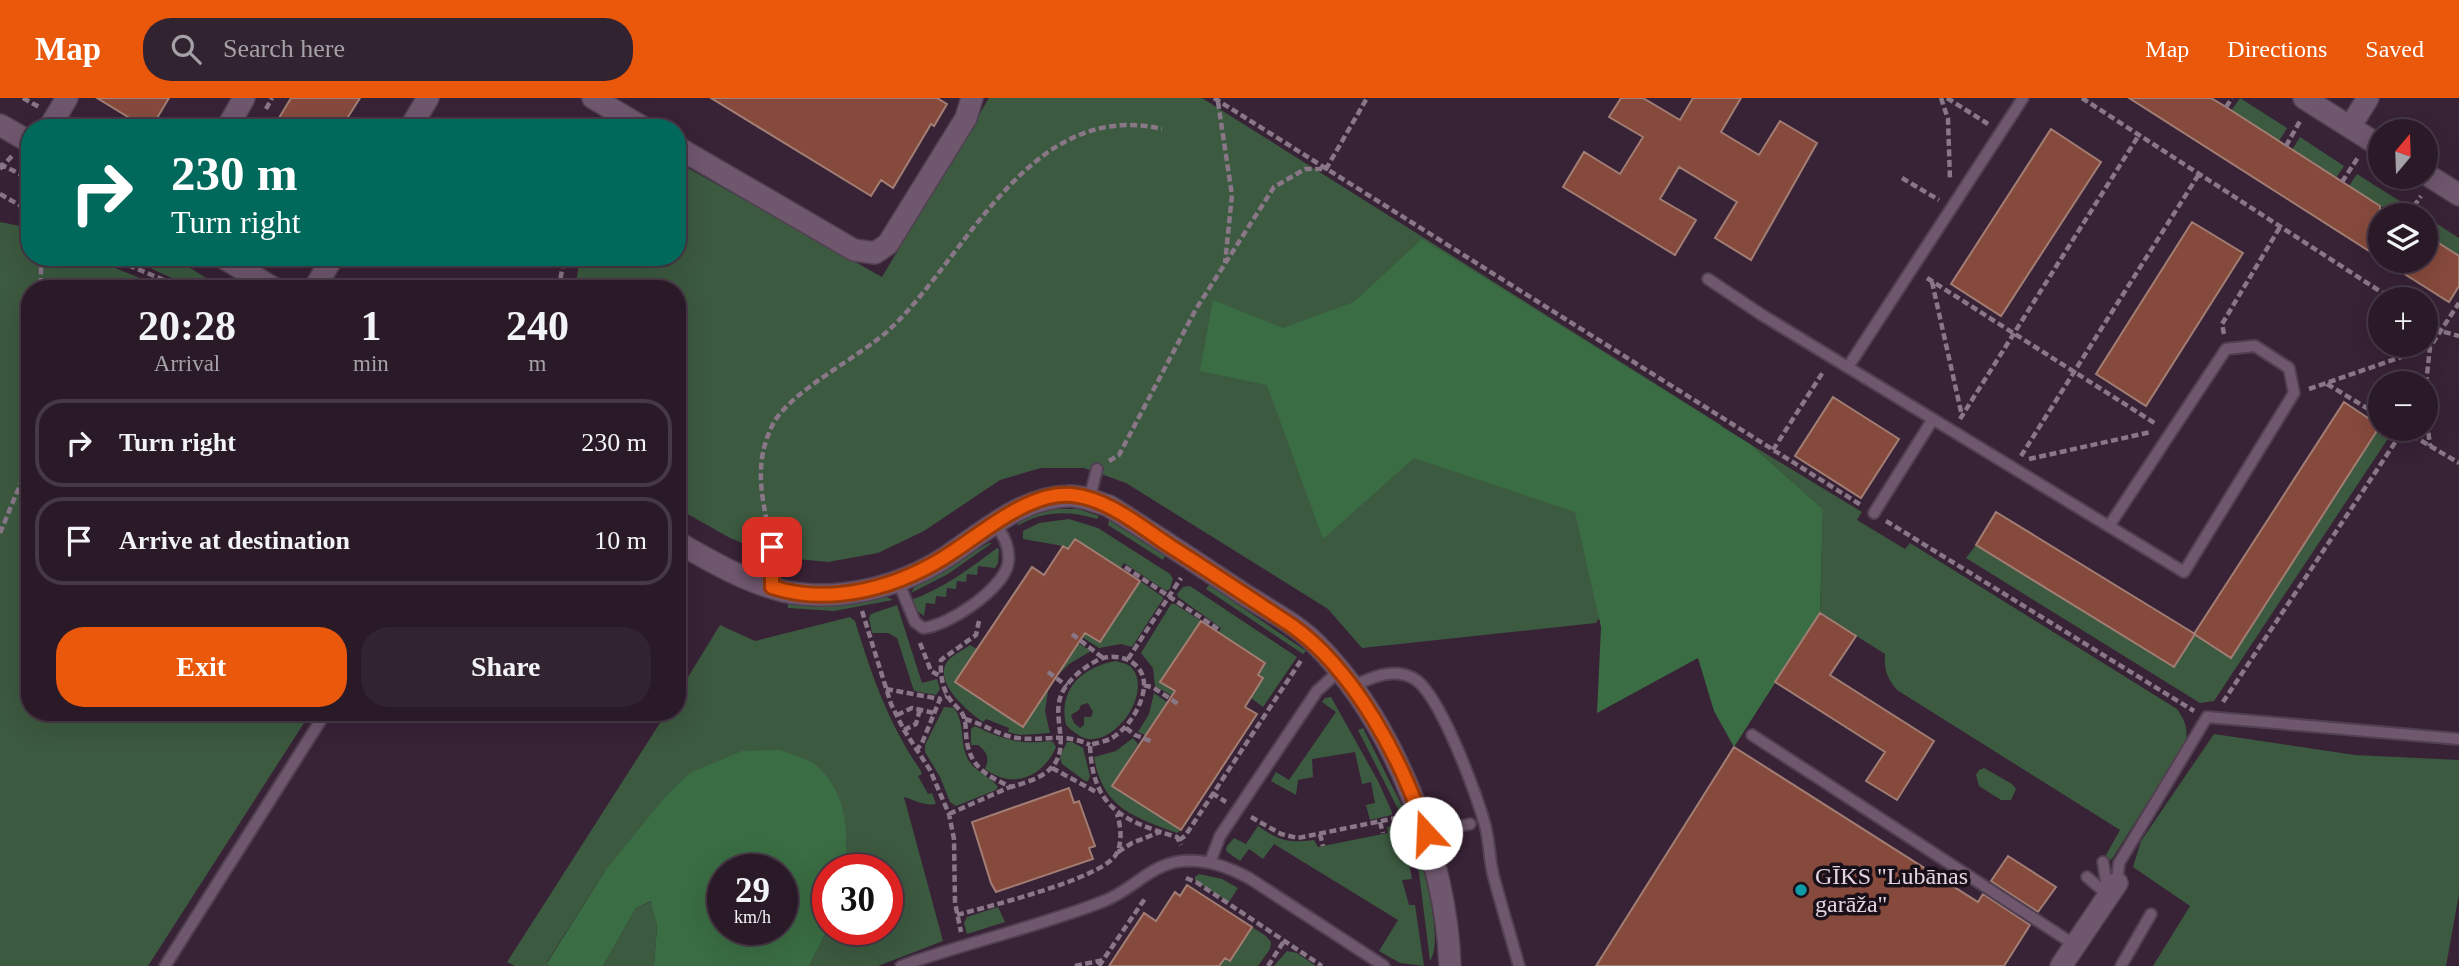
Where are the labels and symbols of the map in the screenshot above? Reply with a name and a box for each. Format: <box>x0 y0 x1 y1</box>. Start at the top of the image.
north arrow <box>2368 119 2438 189</box>
pin <box>742 517 802 577</box>
position arrow <box>1389 796 1463 870</box>
speed limit sign: 30 <box>812 854 903 945</box>
place label: GĪKS "Lubānas garāža" <box>1815 863 1968 917</box>
marker: GĪKS "Lubānas garāža" <box>1793 882 1809 898</box>

